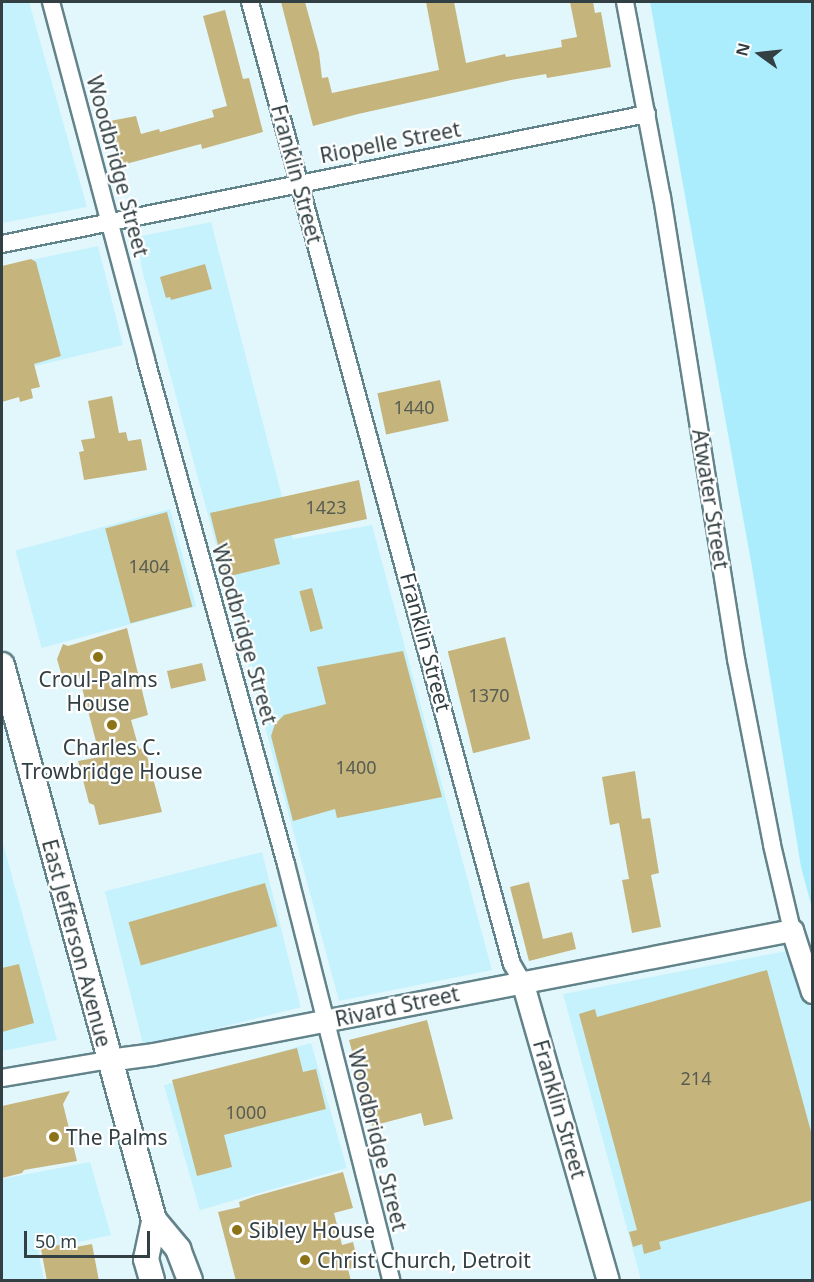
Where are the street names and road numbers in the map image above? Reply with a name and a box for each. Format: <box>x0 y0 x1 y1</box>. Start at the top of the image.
street label: Woodbridge Street <box>82 73 154 259</box>
street label: Franklin Street <box>266 102 328 246</box>
street label: Riopelle Street <box>318 116 462 168</box>
street label: Atwater Street <box>687 427 735 571</box>
street label: Woodbridge Street <box>207 541 283 727</box>
street label: Franklin Street <box>395 570 457 714</box>
street label: East Jefferson Avenue <box>37 836 117 1050</box>
street label: Rivard Street <box>333 981 461 1031</box>
street label: Franklin Street <box>528 1037 592 1181</box>
street label: Woodbridge Street <box>343 1047 413 1233</box>

